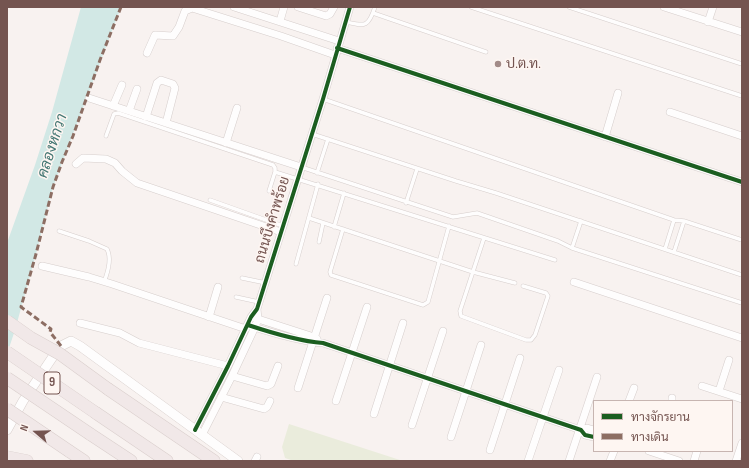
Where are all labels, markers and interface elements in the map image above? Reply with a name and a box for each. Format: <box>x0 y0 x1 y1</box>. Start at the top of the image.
place label: ป.ต.ท. <box>506 56 541 72</box>
marker: ป.ต.ท. <box>493 59 503 69</box>
water label: คลองหกวา <box>34 112 72 180</box>
street label: ถนนบึงคำพร้อย <box>252 175 294 265</box>
road number: 9 <box>44 372 60 394</box>
legend <box>593 400 733 452</box>
text: ทางจักรยาน <box>631 410 690 425</box>
north arrow <box>16 412 56 452</box>
text: N <box>17 423 31 433</box>
text: ทางเดิน <box>631 430 669 445</box>

